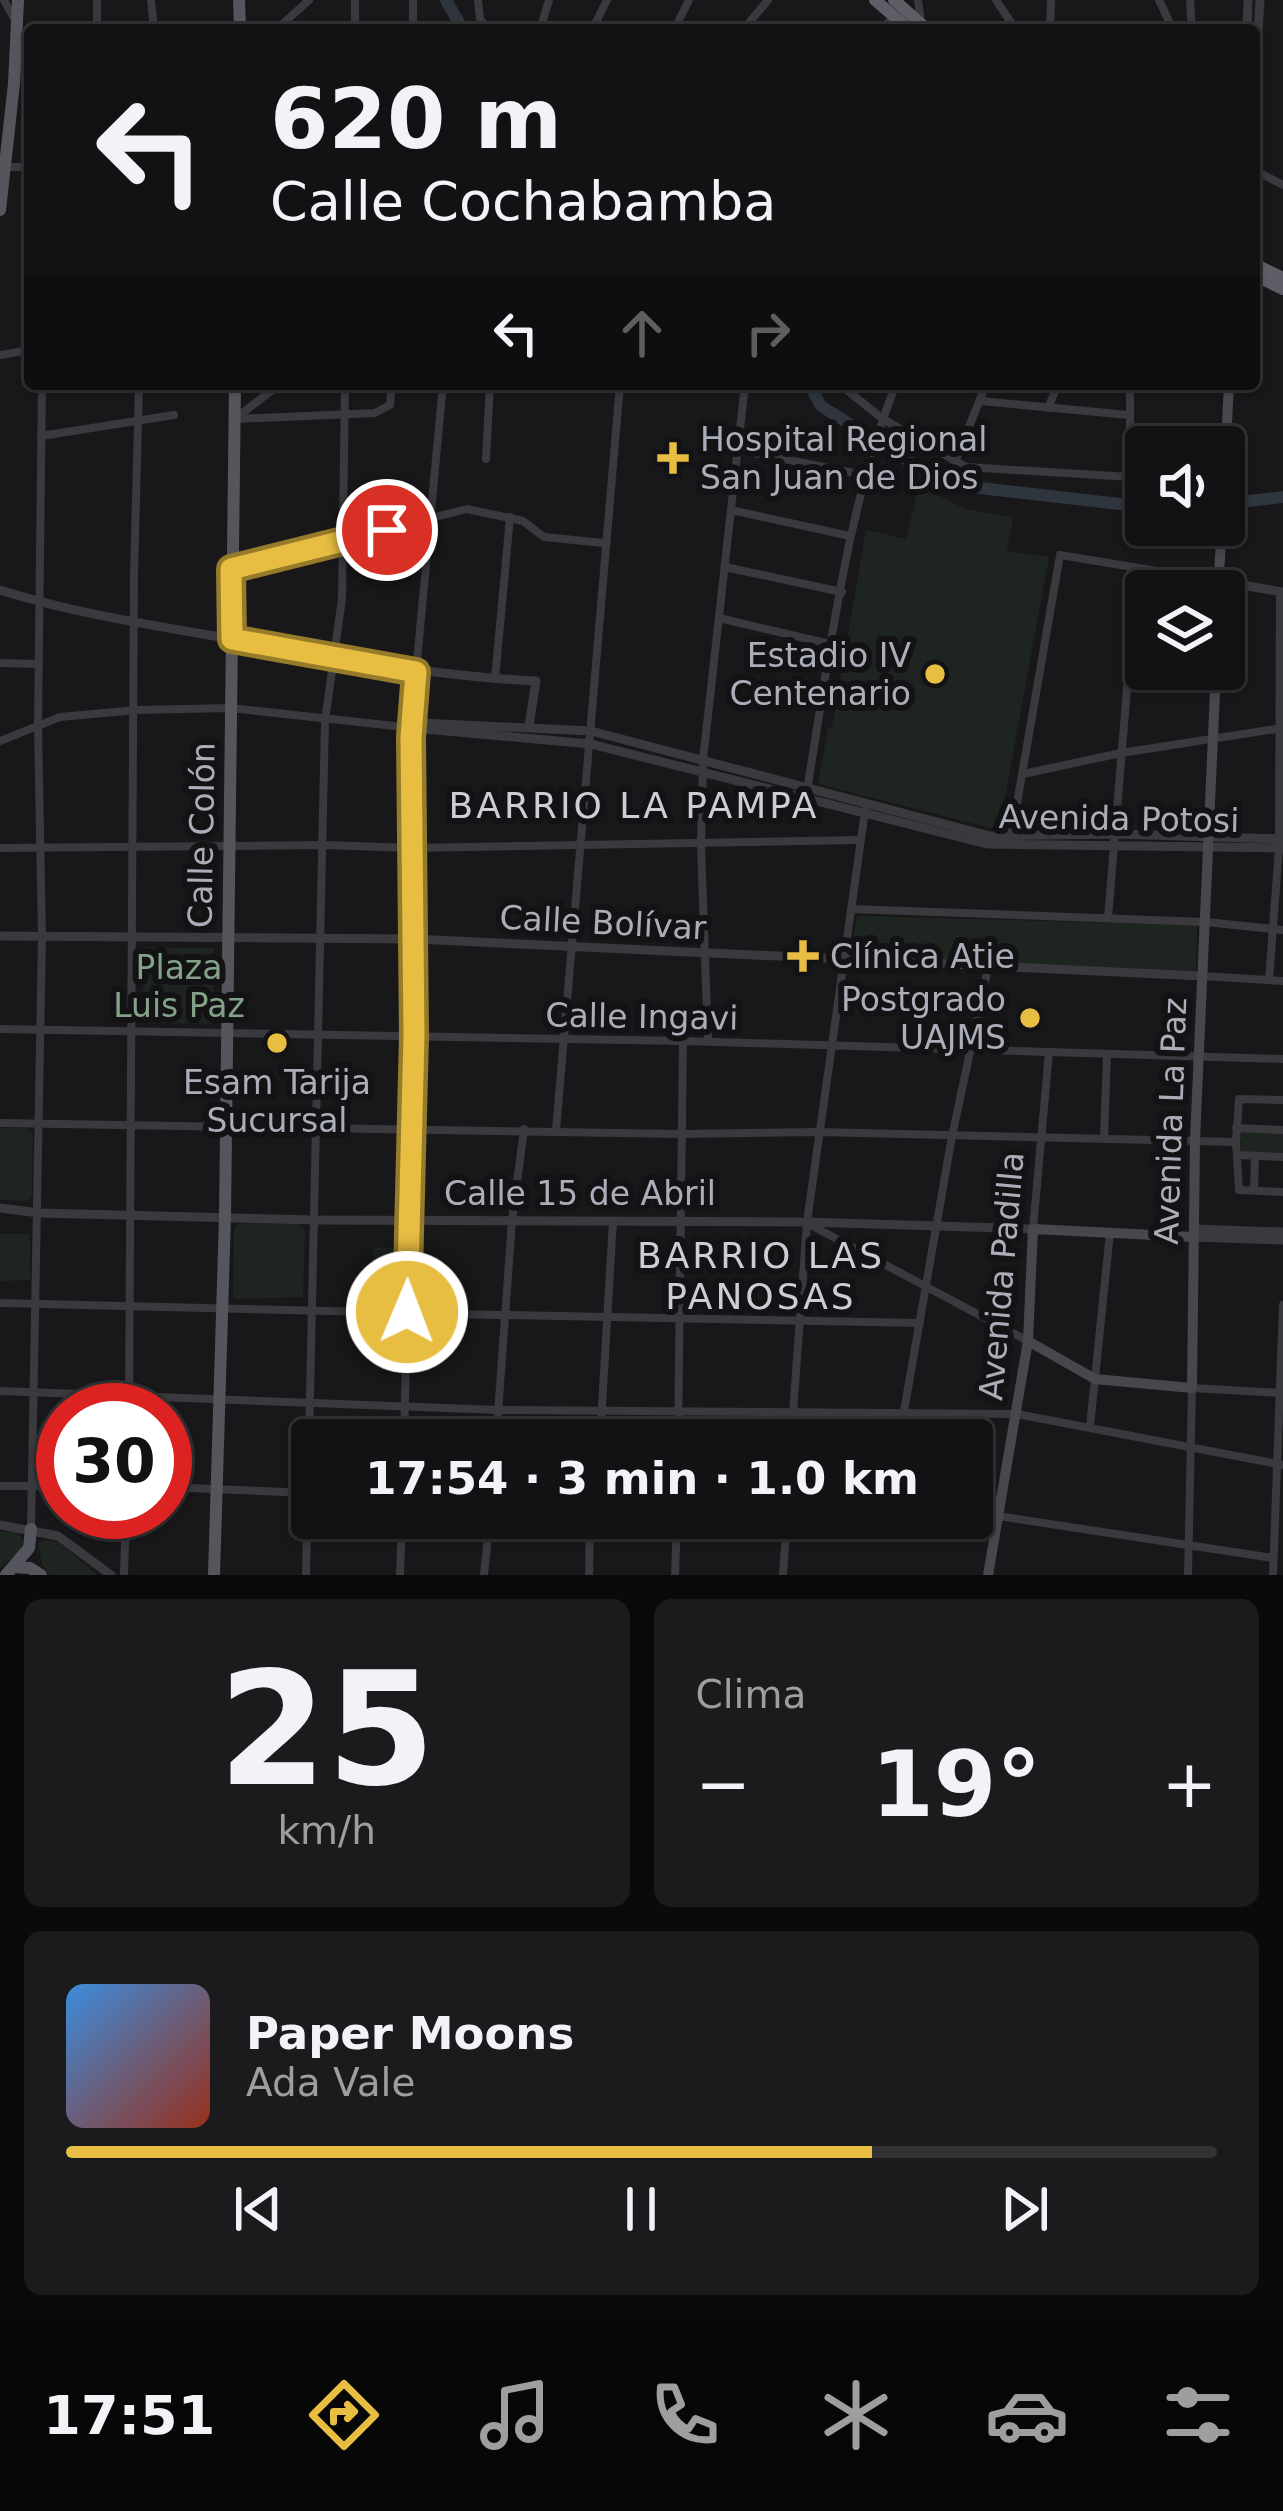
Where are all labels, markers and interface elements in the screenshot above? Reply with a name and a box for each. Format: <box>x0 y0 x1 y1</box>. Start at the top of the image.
text: 620 m <box>270 70 562 168</box>
icon: left <box>72 72 228 228</box>
text: Calle Cochabamba <box>270 170 776 233</box>
icon: left <box>483 300 549 366</box>
icon: ahead <box>609 300 675 366</box>
icon: right <box>735 300 801 366</box>
place label: Hospital Regional San Juan de Dios <box>700 420 988 497</box>
map controls <box>1125 426 1245 690</box>
button: sound <box>1125 426 1245 546</box>
marker: Hospital Regional San Juan de Dios <box>657 442 689 474</box>
pin <box>336 479 438 581</box>
icon: arrive <box>354 497 420 563</box>
button: layers <box>1125 570 1245 690</box>
place label: Estadio IV Centenario <box>729 636 911 713</box>
marker: Estadio IV Centenario <box>922 661 948 687</box>
street label: Calle Colón <box>180 742 223 928</box>
district label: BARRIO LA PAMPA <box>449 785 819 826</box>
street label: Avenida Potosi <box>998 797 1240 840</box>
street label: Calle Bolívar <box>499 898 708 947</box>
place label: Clínica Atie <box>830 937 1015 976</box>
marker: Clínica Atie <box>787 940 819 972</box>
park label: Plaza Luis Paz <box>113 948 245 1025</box>
place label: Postgrado UAJMS <box>841 980 1006 1057</box>
street label: Calle Ingavi <box>545 995 739 1038</box>
street label: Avenida La Paz <box>1147 997 1194 1245</box>
marker: Postgrado UAJMS <box>1017 1005 1043 1031</box>
marker: Esam Tarija Sucursal <box>264 1030 290 1056</box>
place label: Esam Tarija Sucursal <box>183 1063 371 1140</box>
street label: Avenida Padilla <box>971 1150 1032 1402</box>
street label: Calle 15 de Abril <box>444 1174 716 1213</box>
district label: BARRIO LAS PANOSAS <box>637 1235 885 1317</box>
position arrow <box>344 1249 470 1375</box>
speed limit sign: 30 <box>36 1383 192 1539</box>
text: 17:54 · 3 min · 1.0 km <box>365 1452 919 1505</box>
text: 25 <box>218 1639 435 1821</box>
text: Clima <box>696 1672 806 1717</box>
text: 19° <box>871 1732 1041 1837</box>
text: − <box>696 1746 751 1823</box>
text: + <box>1162 1746 1217 1823</box>
text: km/h <box>278 1808 376 1853</box>
text: Paper Moons <box>246 2007 574 2060</box>
text: Ada Vale <box>246 2060 415 2105</box>
icon: previous <box>225 2176 291 2242</box>
icon: pause <box>608 2176 674 2242</box>
icon: next <box>992 2176 1058 2242</box>
icon: directions <box>302 2373 386 2457</box>
icon: music <box>473 2373 557 2457</box>
icon: phone <box>643 2373 727 2457</box>
icon: climate <box>814 2373 898 2457</box>
icon: car <box>985 2373 1069 2457</box>
icon: filters <box>1156 2373 1240 2457</box>
text: 17:51 <box>43 2384 215 2447</box>

